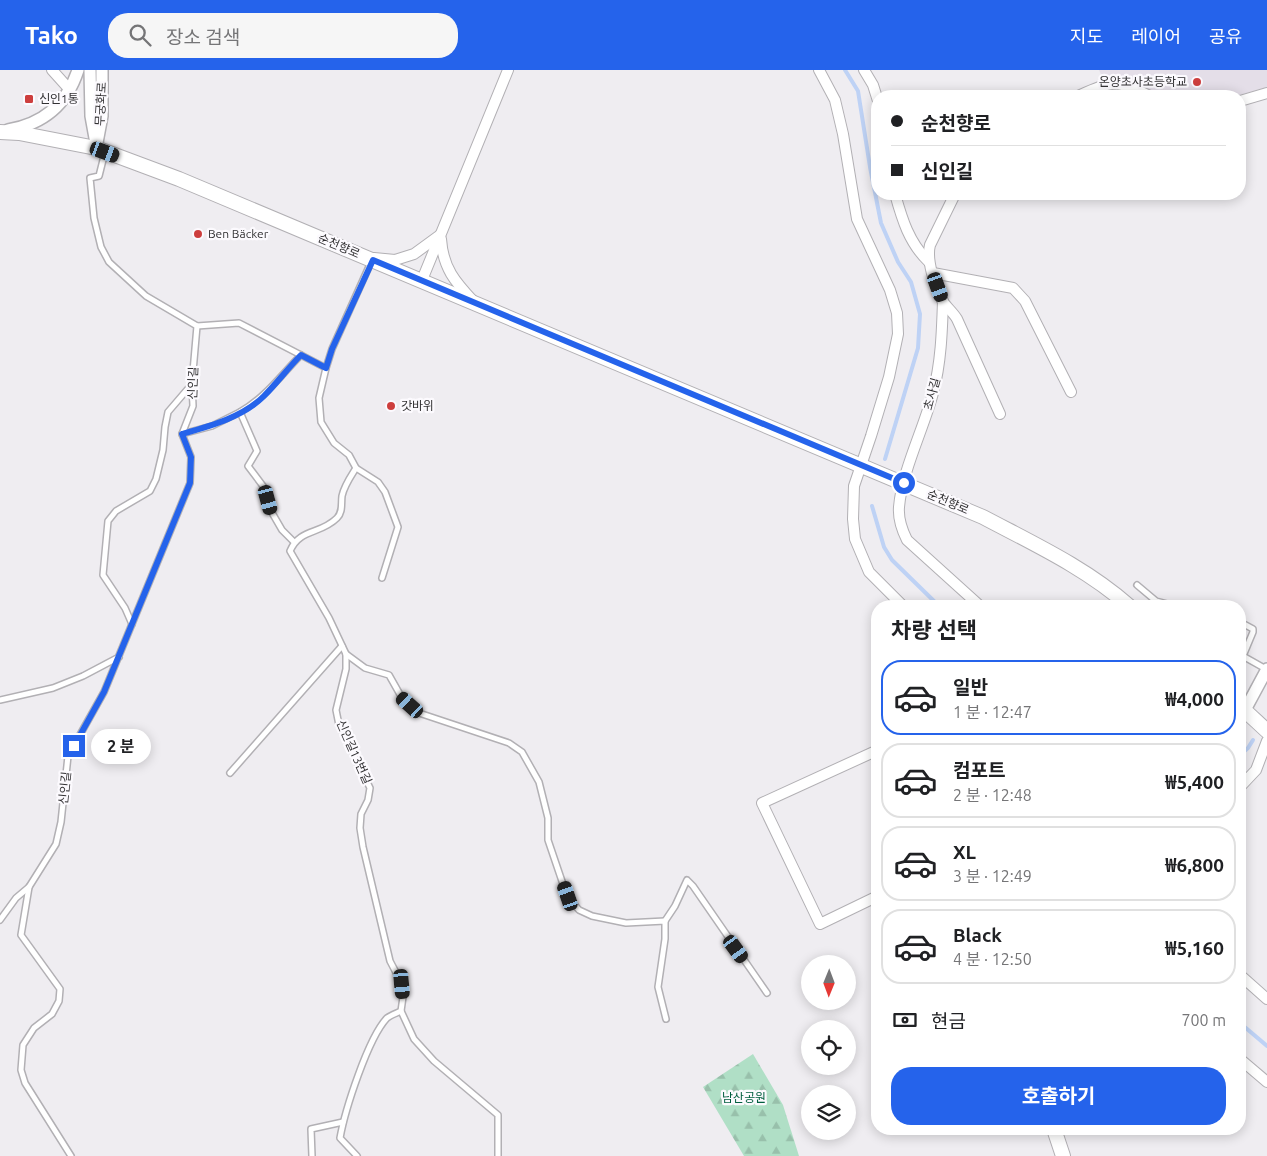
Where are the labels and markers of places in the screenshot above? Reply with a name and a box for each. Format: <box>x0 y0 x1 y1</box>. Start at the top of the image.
place label: 온양초사초등학교 <box>1099 75 1187 88</box>
marker: 온양초사초등학교 <box>1191 76 1203 88</box>
place label: 신인1통 <box>39 92 79 105</box>
marker: 신인1통 <box>23 93 35 105</box>
place label: Ben Bäcker <box>208 227 269 240</box>
marker: Ben Bäcker <box>192 228 204 240</box>
place label: 갓바위 <box>401 399 434 412</box>
marker: 갓바위 <box>385 400 397 412</box>

